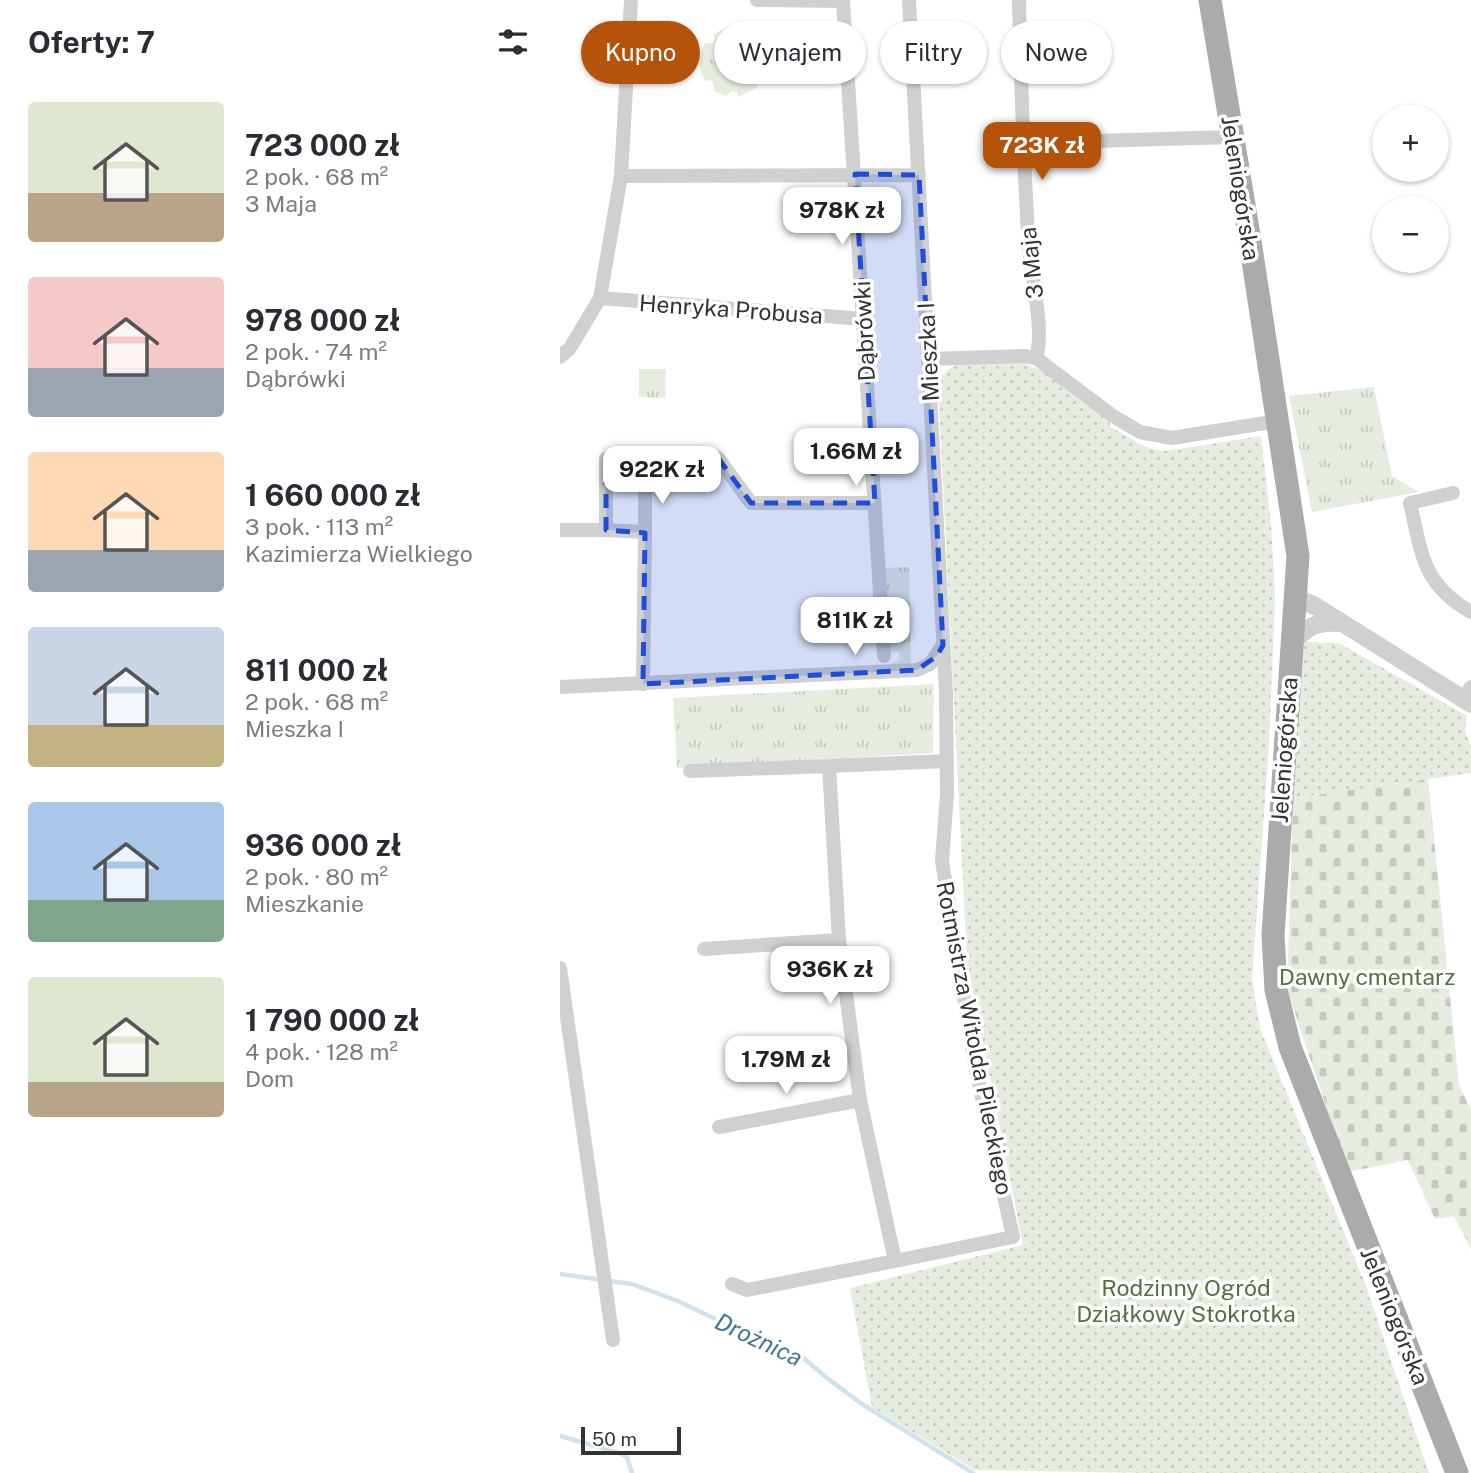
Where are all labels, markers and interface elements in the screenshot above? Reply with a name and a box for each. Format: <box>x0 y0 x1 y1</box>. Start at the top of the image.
chip: Kupno <box>581 21 700 84</box>
chip: Wynajem <box>714 21 866 84</box>
chip: Filtry <box>880 21 987 84</box>
chip: Nowe <box>1001 21 1112 84</box>
icon: filters <box>494 23 532 61</box>
text: Oferty: 7 <box>28 24 155 60</box>
map controls <box>1372 105 1449 273</box>
button: + <box>1372 105 1449 182</box>
street label: Jeleniogórska <box>1216 114 1266 262</box>
pin: 723K zł <box>977 122 1107 182</box>
text: 723 000 zł <box>245 127 400 163</box>
icon: home <box>84 130 168 214</box>
text: 723K zł <box>999 131 1085 158</box>
text: 2 pok. · 68 m² <box>245 163 388 190</box>
pin: 978K zł <box>777 188 907 247</box>
text: 3 Maja <box>245 190 317 217</box>
text: 978K zł <box>799 196 885 223</box>
button: − <box>1372 196 1449 273</box>
street label: 3 Maja <box>1014 226 1048 300</box>
street label: Dąbrówki <box>848 280 880 382</box>
street label: Henryka Probusa <box>638 289 824 329</box>
text: 978 000 zł <box>245 302 400 338</box>
street label: Mieszka I <box>912 302 944 402</box>
icon: home <box>84 305 168 389</box>
text: 2 pok. · 74 m² <box>245 338 387 365</box>
text: Dąbrówki <box>245 365 346 392</box>
pin: 1.66M zł <box>784 428 928 488</box>
text: 1.66M zł <box>810 437 902 464</box>
pin: 922K zł <box>597 447 727 506</box>
text: 922K zł <box>619 455 705 482</box>
text: 1 660 000 zł <box>245 477 421 513</box>
icon: home <box>84 480 168 564</box>
text: 3 pok. · 113 m² <box>245 513 393 540</box>
text: Kazimierza Wielkiego <box>245 540 473 567</box>
pin: 811K zł <box>790 598 920 657</box>
text: 811K zł <box>817 606 893 633</box>
text: 811 000 zł <box>245 652 388 688</box>
icon: home <box>84 655 168 739</box>
street label: Jeleniogórska <box>1265 676 1303 824</box>
text: 2 pok. · 68 m² <box>245 688 388 715</box>
text: Mieszka I <box>245 715 344 742</box>
text: 936 000 zł <box>245 827 402 863</box>
icon: home <box>84 830 168 914</box>
text: 2 pok. · 80 m² <box>245 863 388 890</box>
street label: Rotmistrza Witolda Pileckiego <box>931 879 1019 1197</box>
text: Mieszkanie <box>245 890 364 917</box>
pin: 936K zł <box>765 946 895 1006</box>
text: 936K zł <box>786 955 874 982</box>
park label: Dawny cmentarz <box>1279 963 1455 990</box>
text: 1 790 000 zł <box>245 1002 420 1038</box>
icon: home <box>84 1005 168 1089</box>
pin: 1.79M zł <box>714 1036 858 1096</box>
text: 4 pok. · 128 m² <box>245 1038 398 1065</box>
text: 1.79M zł <box>741 1045 831 1072</box>
text: Dom <box>245 1065 294 1092</box>
street label: Jeleniogórska <box>1355 1243 1435 1389</box>
park label: Rodzinny Ogród Działkowy Stokrotka <box>1076 1274 1296 1327</box>
water label: Drożnica <box>711 1307 807 1371</box>
scale bar <box>581 1424 681 1456</box>
text: 50 m <box>592 1428 637 1450</box>

